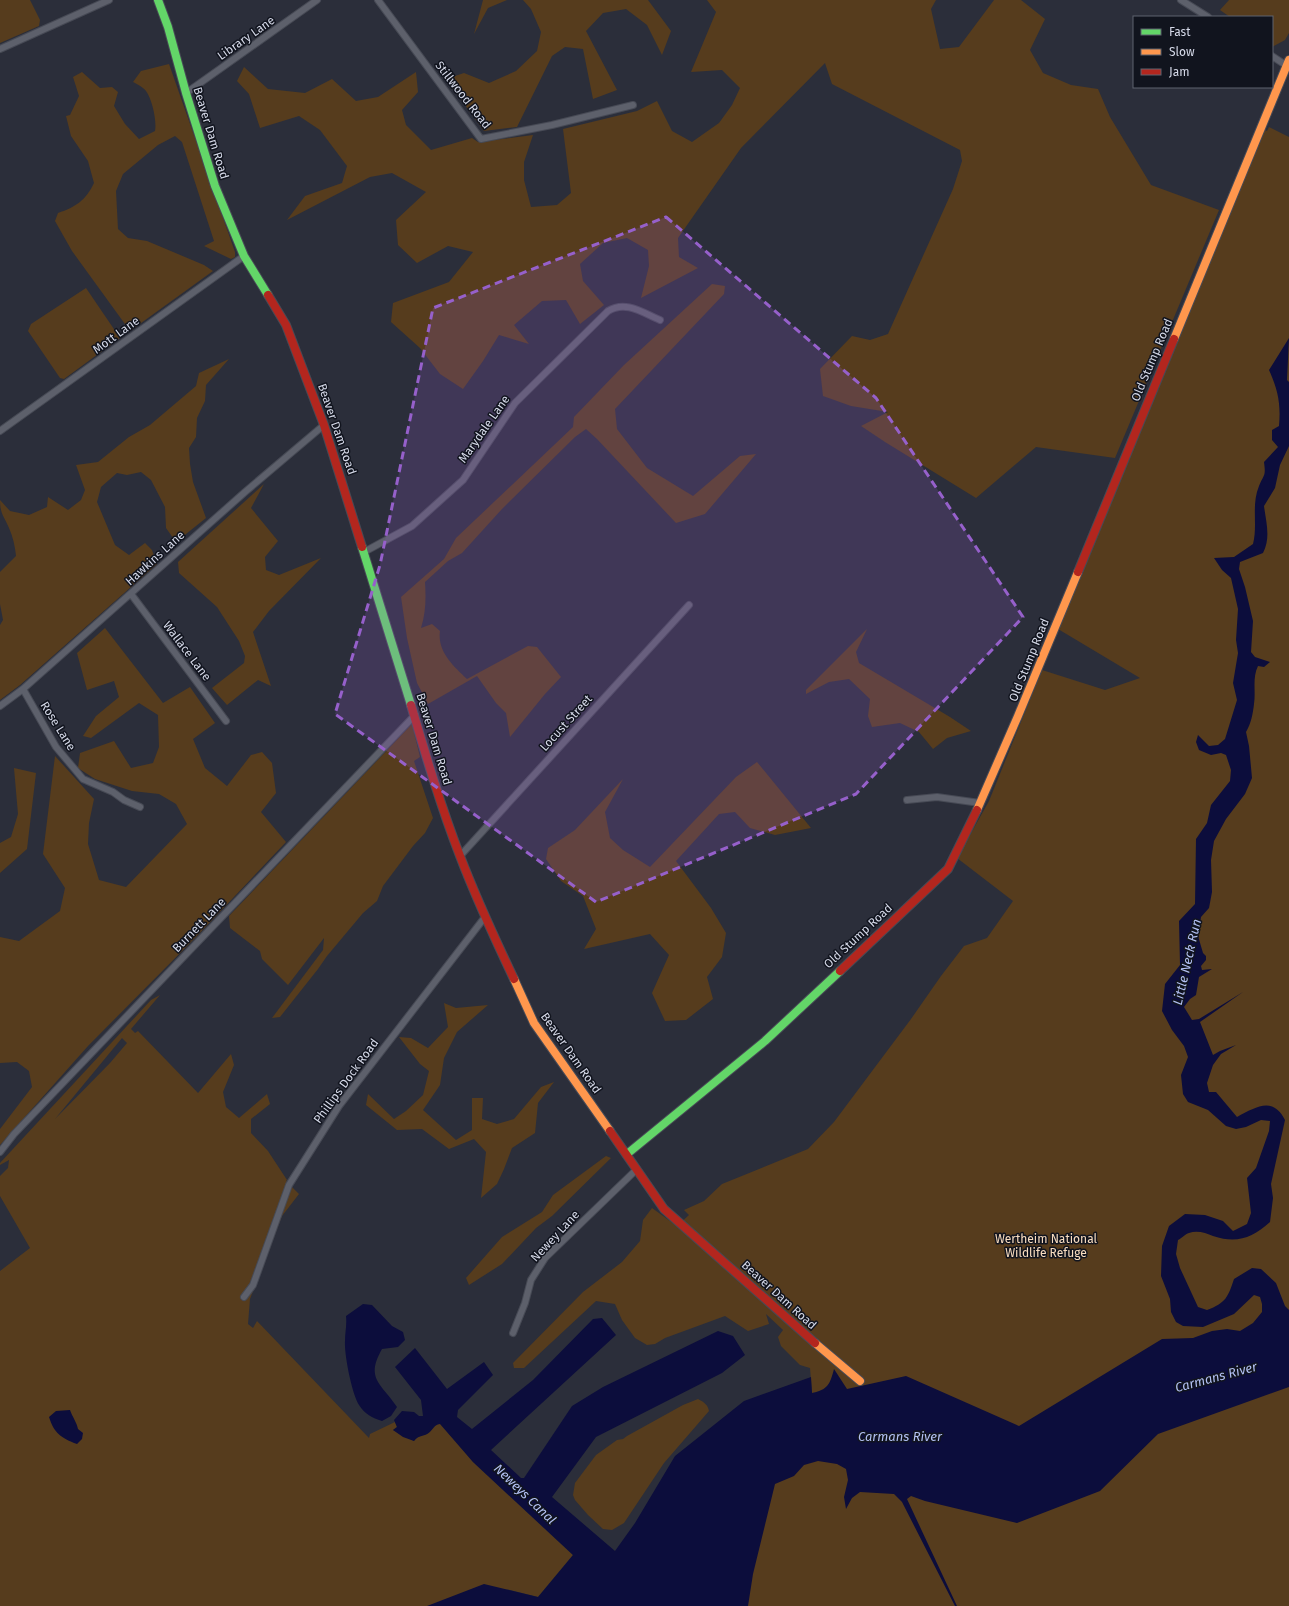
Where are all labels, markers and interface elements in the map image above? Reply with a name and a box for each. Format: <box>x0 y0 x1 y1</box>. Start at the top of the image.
street label: Library Lane <box>215 13 277 63</box>
legend <box>1133 16 1273 88</box>
text: Fast <box>1169 25 1191 39</box>
text: Slow <box>1169 45 1195 59</box>
street label: Stillwood Road <box>432 58 494 132</box>
text: Jam <box>1169 65 1189 79</box>
street label: Beaver Dam Road <box>190 85 232 181</box>
street label: Mott Lane <box>90 313 142 357</box>
street label: Old Stump Road <box>1128 317 1176 403</box>
street label: Beaver Dam Road <box>315 382 359 476</box>
street label: Marydale Lane <box>456 393 512 465</box>
street label: Hawkins Lane <box>123 528 187 588</box>
street label: Old Stump Road <box>1006 616 1052 704</box>
street label: Wallace Lane <box>160 619 214 683</box>
street label: Beaver Dam Road <box>413 691 455 787</box>
street label: Locust Street <box>537 691 595 754</box>
street label: Rose Lane <box>37 699 79 753</box>
street label: Burnett Lane <box>170 895 228 955</box>
street label: Old Stump Road <box>821 901 895 971</box>
water label: Little Neck Run <box>1170 918 1204 1006</box>
street label: Beaver Dam Road <box>538 1010 604 1096</box>
street label: Phillips Dock Road <box>311 1036 381 1126</box>
street label: Newey Lane <box>528 1208 582 1264</box>
park label: Wertheim National Wildlife Refuge <box>995 1232 1098 1260</box>
street label: Beaver Dam Road <box>739 1258 819 1332</box>
water label: Carmans River <box>1173 1359 1260 1395</box>
water label: Carmans River <box>858 1429 943 1444</box>
water label: Neweys Canal <box>491 1461 559 1527</box>

